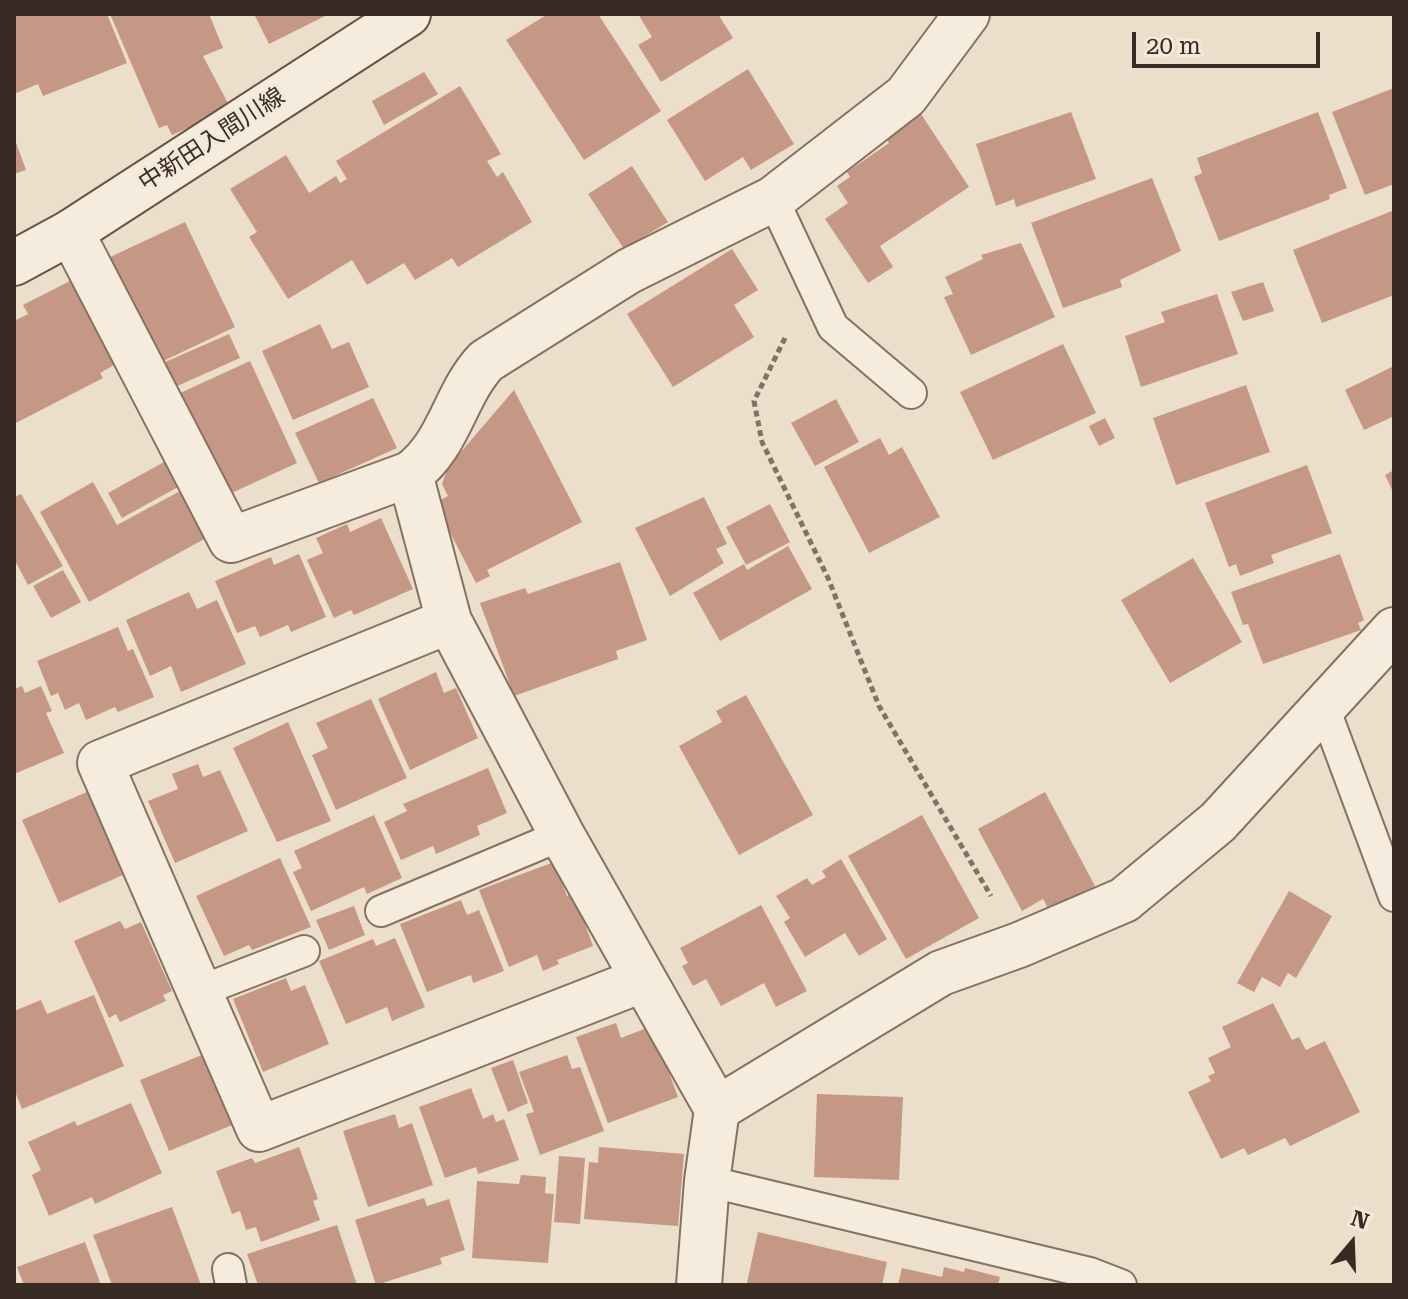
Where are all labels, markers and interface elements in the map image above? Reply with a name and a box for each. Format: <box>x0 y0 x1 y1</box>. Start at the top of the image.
scale bar <box>1136 16 1324 66</box>
text: 20 m <box>1146 32 1201 60</box>
street label: 中新田入間川線 <box>134 82 290 198</box>
north arrow <box>1312 1203 1392 1283</box>
text: N <box>1348 1205 1372 1234</box>

